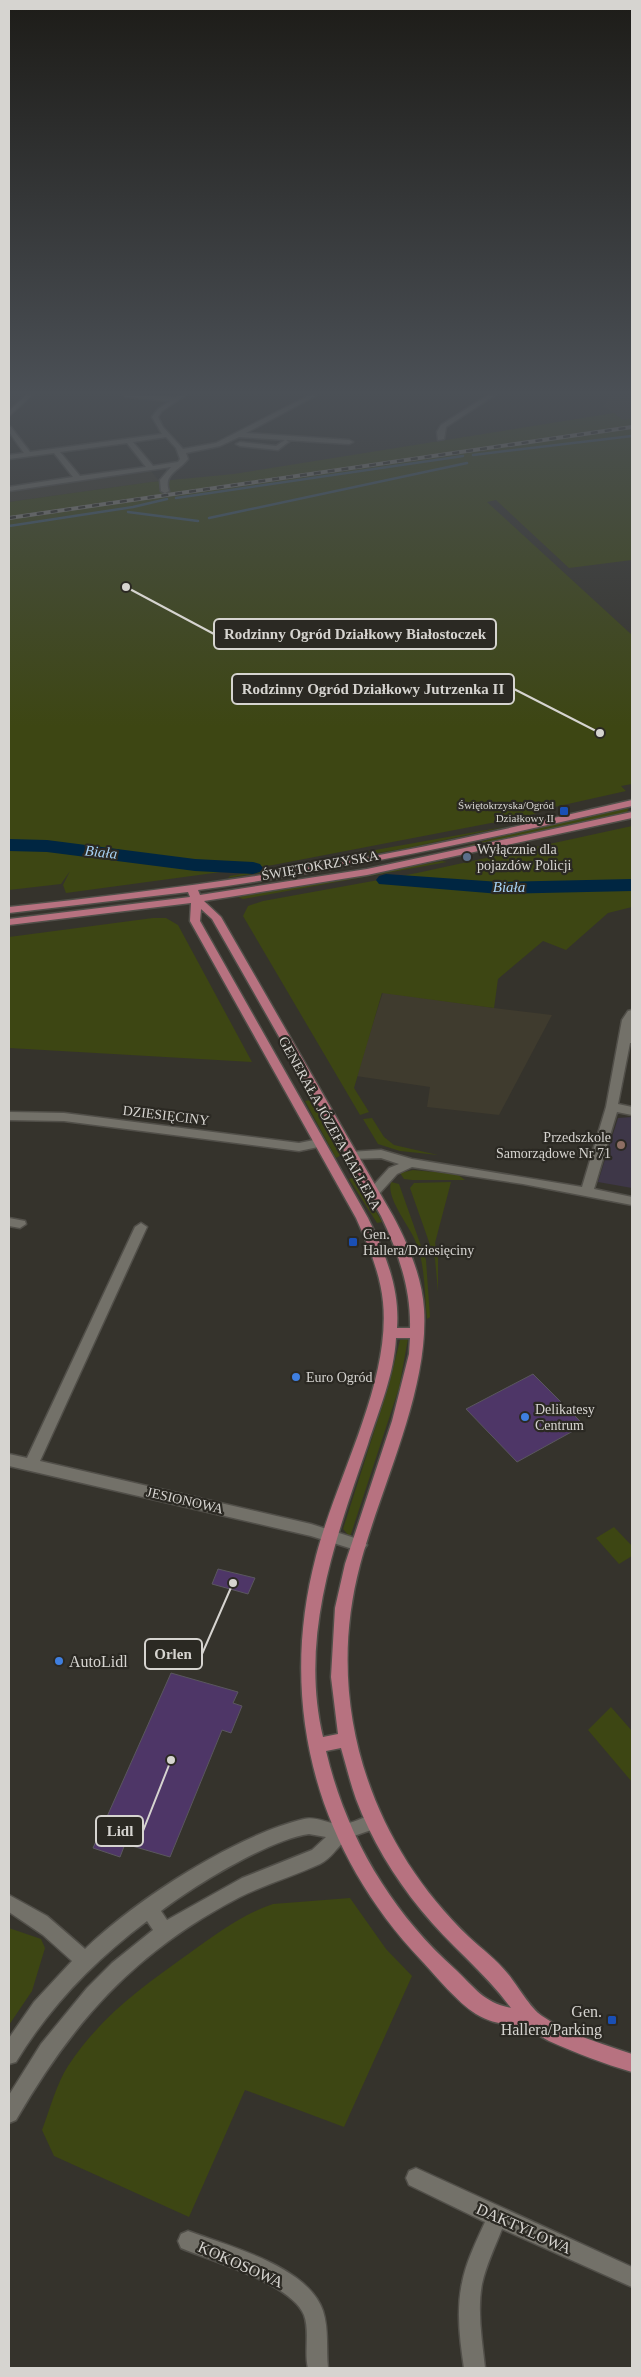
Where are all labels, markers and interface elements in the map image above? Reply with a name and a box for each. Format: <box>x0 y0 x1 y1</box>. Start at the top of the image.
callout: Rodzinny Ogród Działkowy Białostoczek <box>214 619 496 649</box>
text: Rodzinny Ogród Działkowy Białostoczek <box>224 626 487 642</box>
callout: Rodzinny Ogród Działkowy Jutrzenka II <box>232 674 514 704</box>
text: Rodzinny Ogród Działkowy Jutrzenka II <box>242 681 504 697</box>
place label: Świętokrzyska/Ogród Działkowy II <box>458 799 554 824</box>
marker: Świętokrzyska/Ogród Działkowy II <box>558 805 570 817</box>
water label: Biała <box>84 842 118 862</box>
place label: Wyłącznie dla pojazdów Policji <box>477 842 572 873</box>
street label: ŚWIĘTOKRZYSKA <box>260 847 381 883</box>
marker: Wyłącznie dla pojazdów Policji <box>461 851 473 863</box>
water label: Biała <box>493 879 525 895</box>
street label: GENERAŁA JÓZEFA HALLERA <box>276 1034 385 1213</box>
street label: DZIESIĘCINY <box>122 1103 210 1128</box>
place label: Przedszkole Samorządowe Nr 71 <box>496 1130 611 1161</box>
marker: Przedszkole Samorządowe Nr 71 <box>615 1139 627 1151</box>
place label: Gen. Hallera/Dziesięciny <box>363 1227 474 1258</box>
marker: Gen. Hallera/Dziesięciny <box>347 1236 359 1248</box>
place label: Euro Ogród <box>306 1370 373 1385</box>
marker: Euro Ogród <box>290 1371 302 1383</box>
place label: Delikatesy Centrum <box>535 1402 595 1433</box>
marker: Delikatesy Centrum <box>519 1411 531 1423</box>
street label: JESIONOWA <box>145 1484 226 1517</box>
callout: Orlen <box>145 1639 202 1669</box>
text: Orlen <box>154 1646 192 1662</box>
place label: AutoLidl <box>69 1653 128 1670</box>
marker: AutoLidl <box>53 1655 65 1667</box>
callout: Lidl <box>96 1816 143 1846</box>
text: Lidl <box>107 1823 133 1839</box>
place label: Gen. Hallera/Parking <box>501 2003 602 2039</box>
marker: Gen. Hallera/Parking <box>606 2014 618 2026</box>
street label: DAKTYLOWA <box>474 2200 574 2257</box>
street label: KOKOSOWA <box>196 2238 286 2291</box>

